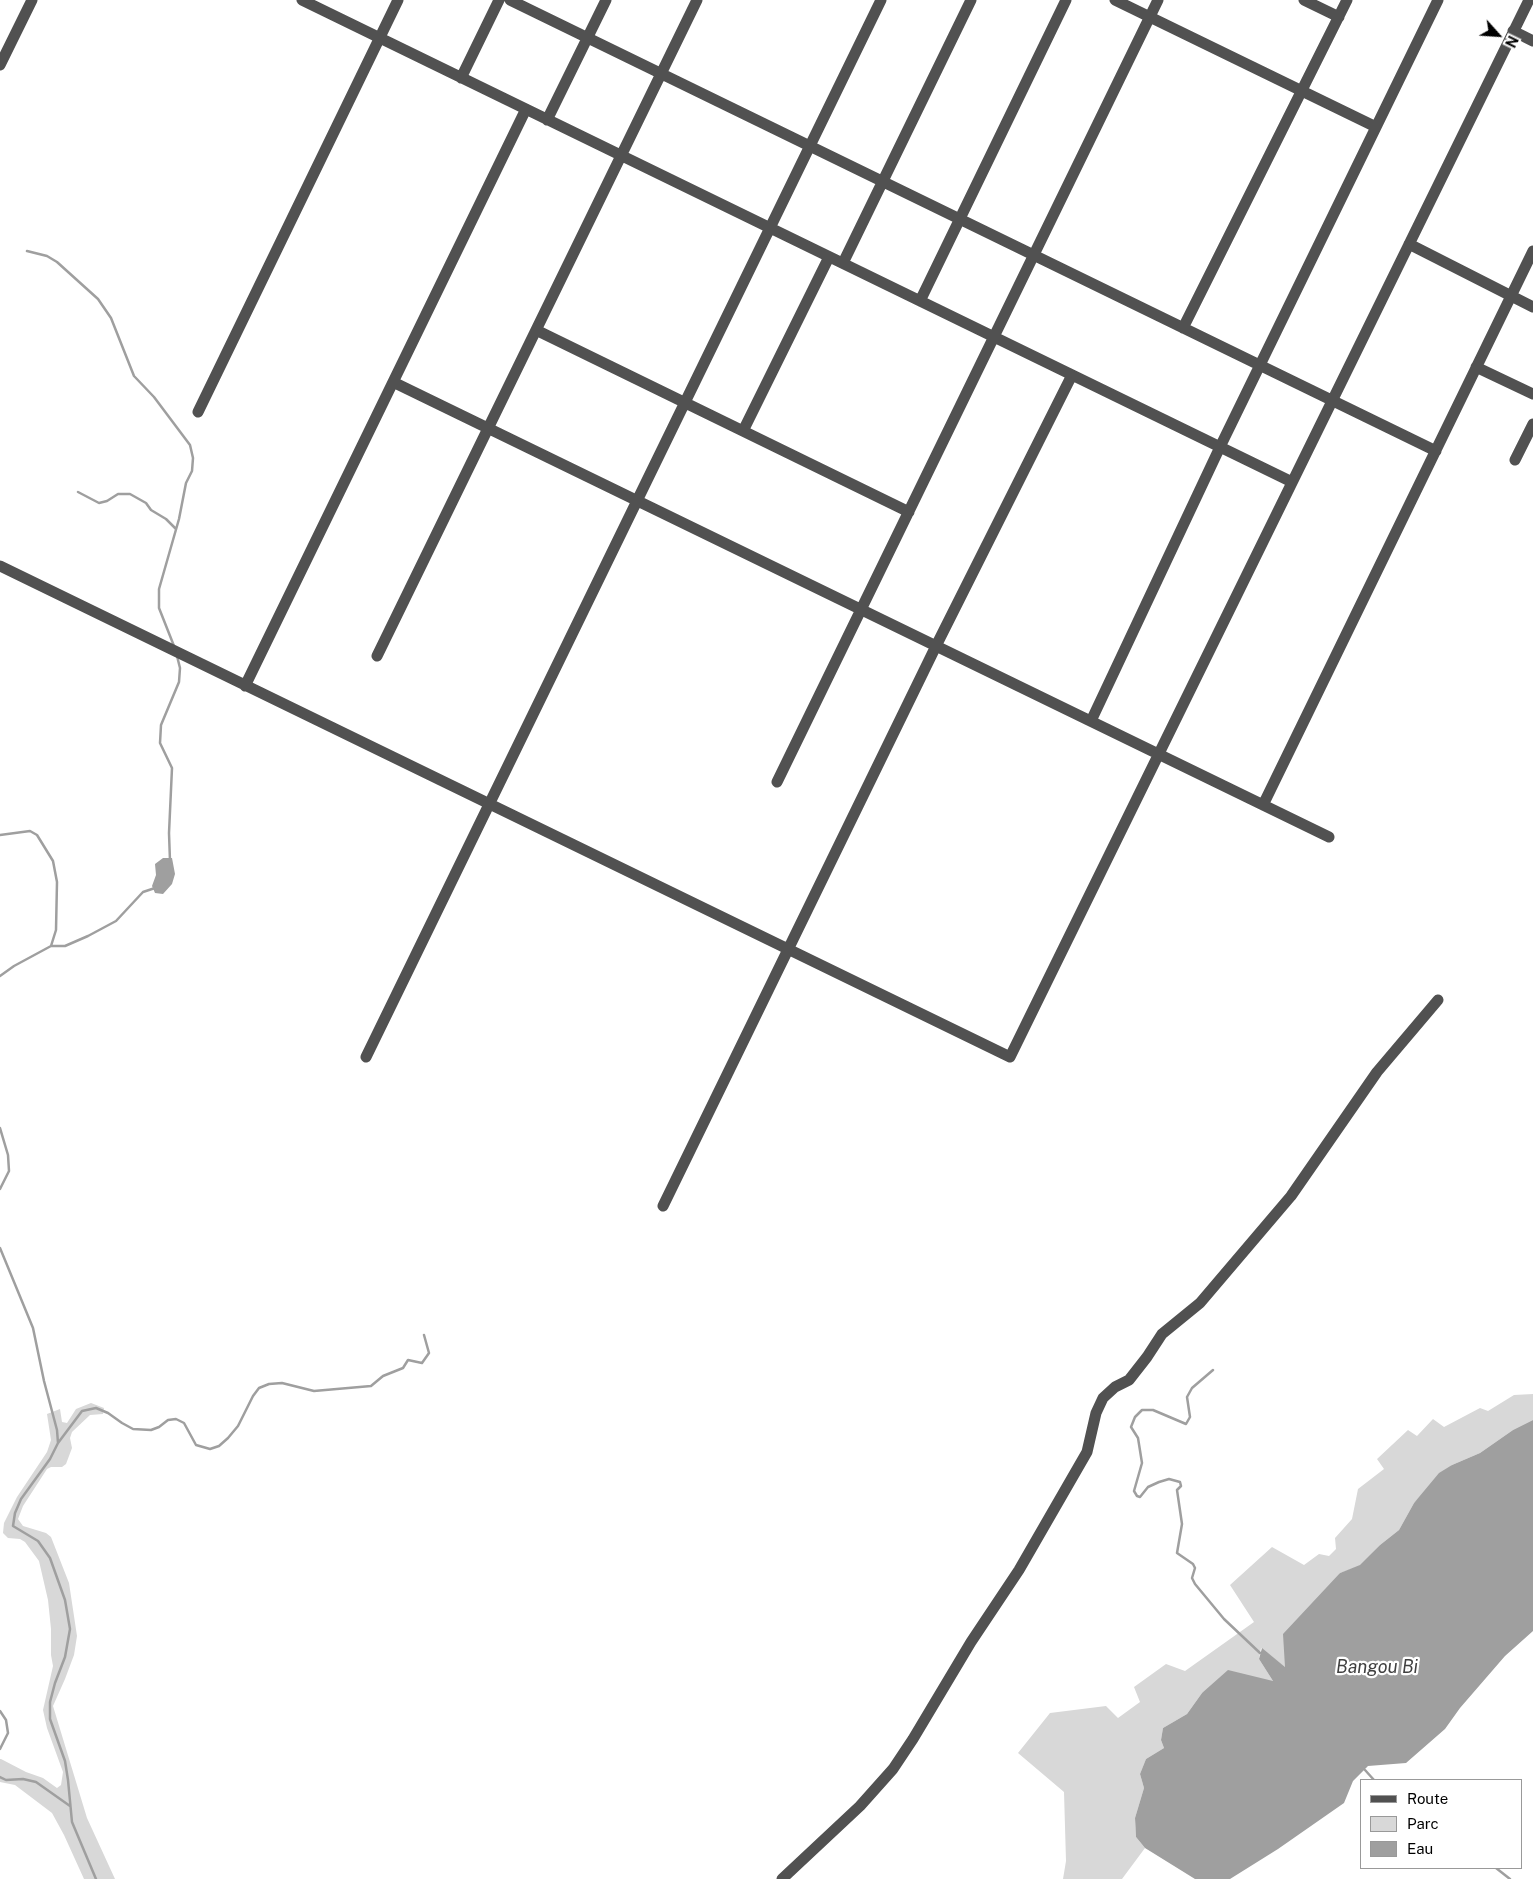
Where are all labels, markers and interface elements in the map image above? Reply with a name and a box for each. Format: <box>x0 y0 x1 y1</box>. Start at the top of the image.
north arrow <box>1473 10 1523 60</box>
text: N <box>1502 33 1521 50</box>
water label: Bangou Bi <box>1336 1656 1418 1678</box>
legend <box>1360 1779 1523 1869</box>
text: Route <box>1407 1790 1448 1807</box>
text: Parc <box>1407 1815 1439 1832</box>
text: Eau <box>1407 1840 1433 1857</box>

